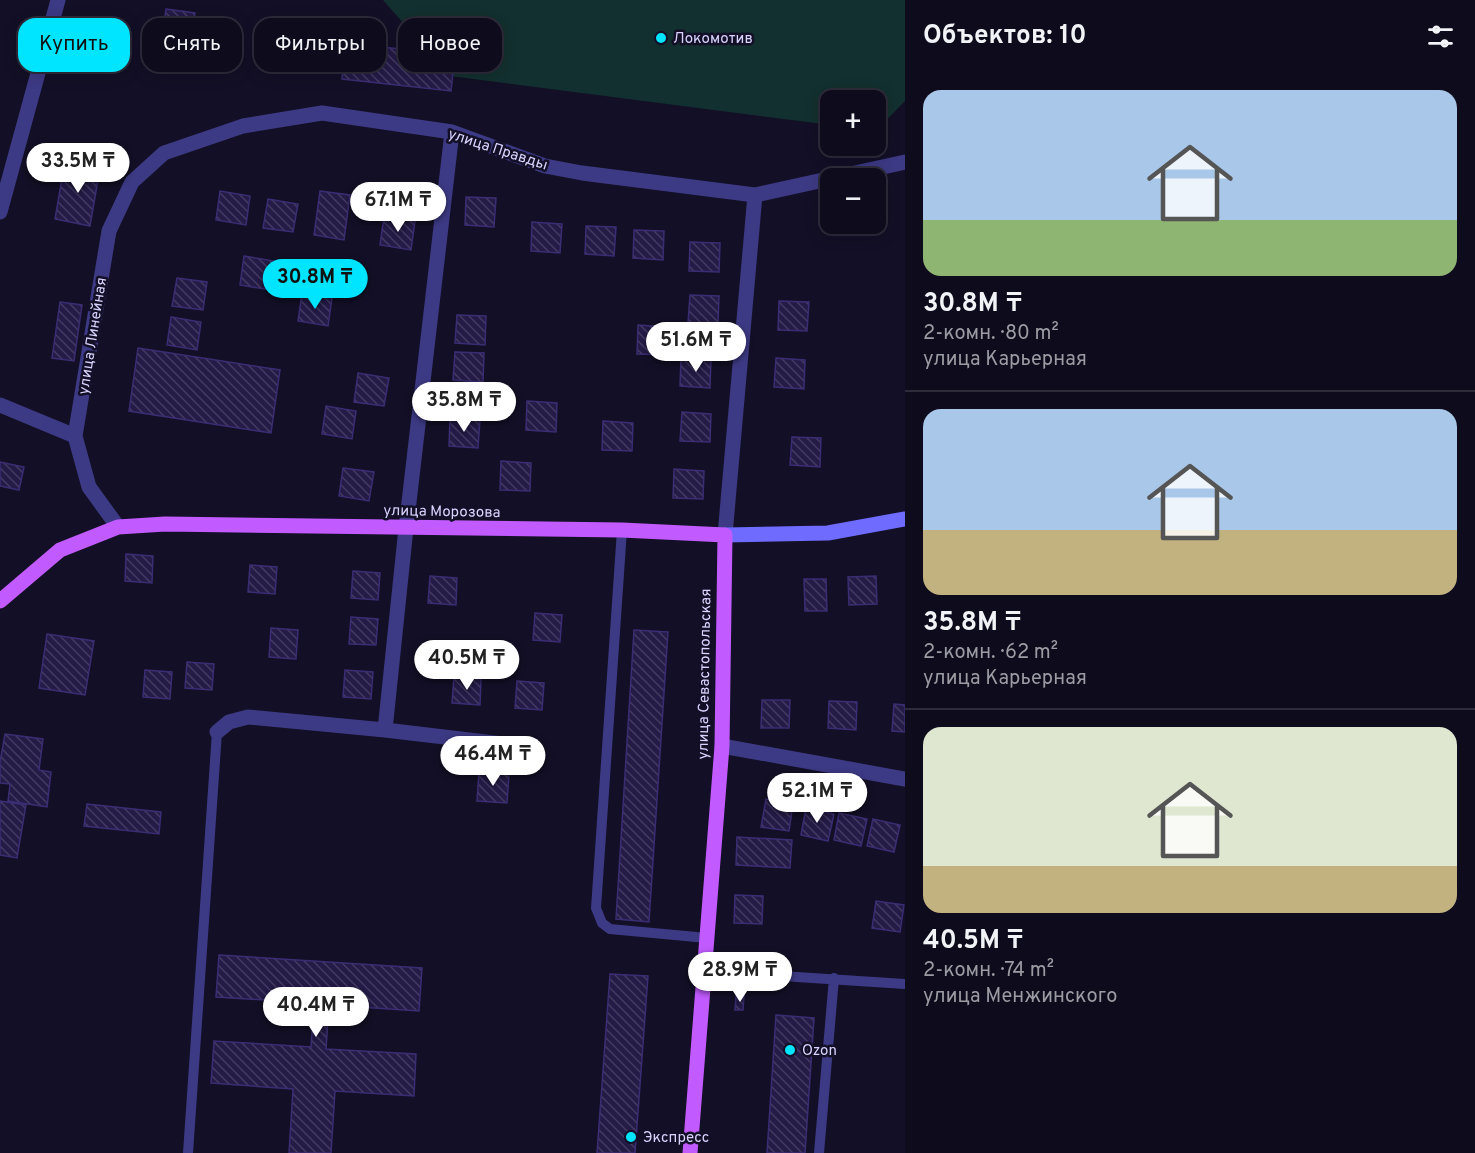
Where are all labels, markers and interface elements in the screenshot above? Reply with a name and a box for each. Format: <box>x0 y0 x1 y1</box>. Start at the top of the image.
chip: Купить <box>18 18 130 72</box>
chip: Снять <box>142 18 242 72</box>
chip: Фильтры <box>254 18 386 72</box>
chip: Новое <box>398 18 502 72</box>
text: Объектов: 10 <box>923 20 1087 53</box>
icon: filters <box>1424 20 1457 53</box>
place label: Локомотив <box>673 30 753 49</box>
marker: Локомотив <box>654 31 668 45</box>
map controls <box>820 90 886 234</box>
button: + <box>820 90 886 156</box>
street label: улица Правды <box>445 125 550 175</box>
icon: home <box>1136 129 1244 237</box>
pin: 33.5M ₸ <box>23 143 133 194</box>
text: 33.5M ₸ <box>41 149 115 175</box>
button: − <box>820 168 886 234</box>
pin: 67.1M ₸ <box>343 182 453 233</box>
text: 67.1M ₸ <box>364 188 432 214</box>
pin: 30.8M ₸ <box>260 259 370 310</box>
text: 30.8M ₸ <box>277 265 353 291</box>
street label: улица Линейная <box>75 276 112 396</box>
text: 30.8M ₸ <box>923 288 1022 321</box>
text: 2-комн. · 80 m² <box>923 321 1059 347</box>
pin: 51.6M ₸ <box>641 322 751 373</box>
text: 51.6M ₸ <box>660 328 732 354</box>
text: улица Карьерная <box>923 347 1087 373</box>
pin: 35.8M ₸ <box>409 382 519 433</box>
text: 35.8M ₸ <box>426 388 502 414</box>
icon: home <box>1136 448 1244 556</box>
street label: улица Морозова <box>383 502 501 523</box>
street label: улица Севастопольская <box>695 588 716 760</box>
text: 35.8M ₸ <box>923 607 1022 640</box>
pin: 40.5M ₸ <box>412 640 522 691</box>
text: 2-комн. · 62 m² <box>923 640 1058 666</box>
text: 40.5M ₸ <box>428 646 506 672</box>
text: улица Карьерная <box>923 666 1087 692</box>
pin: 46.4M ₸ <box>438 736 548 787</box>
text: 46.4M ₸ <box>454 742 532 768</box>
icon: home <box>1136 766 1244 874</box>
pin: 52.1M ₸ <box>762 773 872 824</box>
text: 52.1M ₸ <box>781 779 853 805</box>
text: 40.5M ₸ <box>923 925 1024 958</box>
pin: 28.9M ₸ <box>685 952 795 1003</box>
text: 28.9M ₸ <box>702 958 778 984</box>
text: 2-комн. · 74 m² <box>923 958 1054 984</box>
text: улица Менжинского <box>923 984 1117 1010</box>
pin: 40.4M ₸ <box>261 987 371 1038</box>
text: 40.4M ₸ <box>277 993 355 1019</box>
place label: Ozon <box>802 1042 837 1061</box>
marker: Ozon <box>783 1043 797 1057</box>
place label: Экспресс <box>643 1129 709 1148</box>
marker: Экспресс <box>624 1130 638 1144</box>

